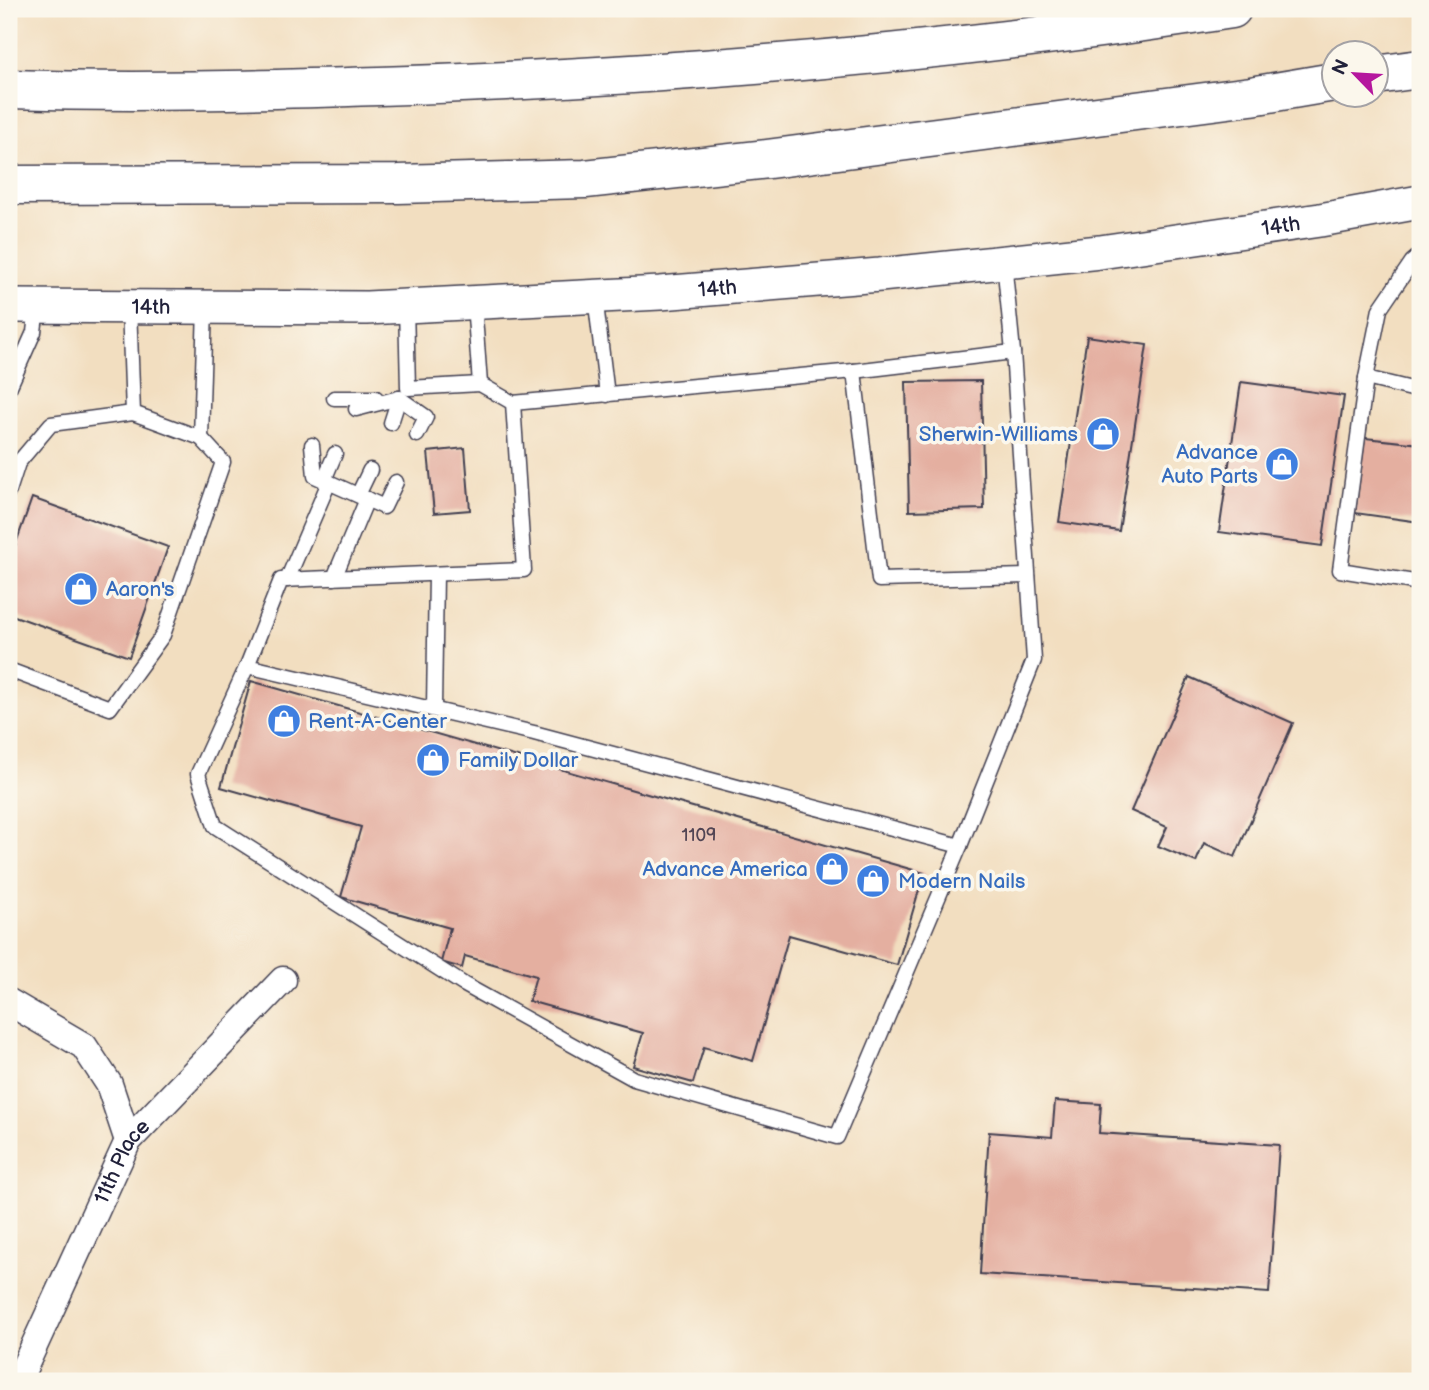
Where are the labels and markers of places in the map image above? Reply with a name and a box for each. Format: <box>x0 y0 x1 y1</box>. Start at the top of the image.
shop icon: Sherwin-Williams <box>1084 415 1122 453</box>
place label: Sherwin-Williams <box>919 422 1078 447</box>
place label: Advance Auto Parts <box>1162 440 1258 489</box>
shop icon: Advance Auto Parts <box>1263 445 1301 483</box>
shop icon: Aaron's <box>62 570 100 608</box>
place label: Aaron's <box>106 577 175 602</box>
shop icon: Rent-A-Center <box>265 702 303 740</box>
place label: Rent-A-Center <box>308 709 447 734</box>
shop icon: Family Dollar <box>414 741 452 779</box>
place label: Family Dollar <box>458 748 579 773</box>
shop icon: Advance America <box>813 850 851 888</box>
place label: Advance America <box>642 857 808 882</box>
shop icon: Modern Nails <box>854 862 892 900</box>
place label: Modern Nails <box>898 869 1025 894</box>

